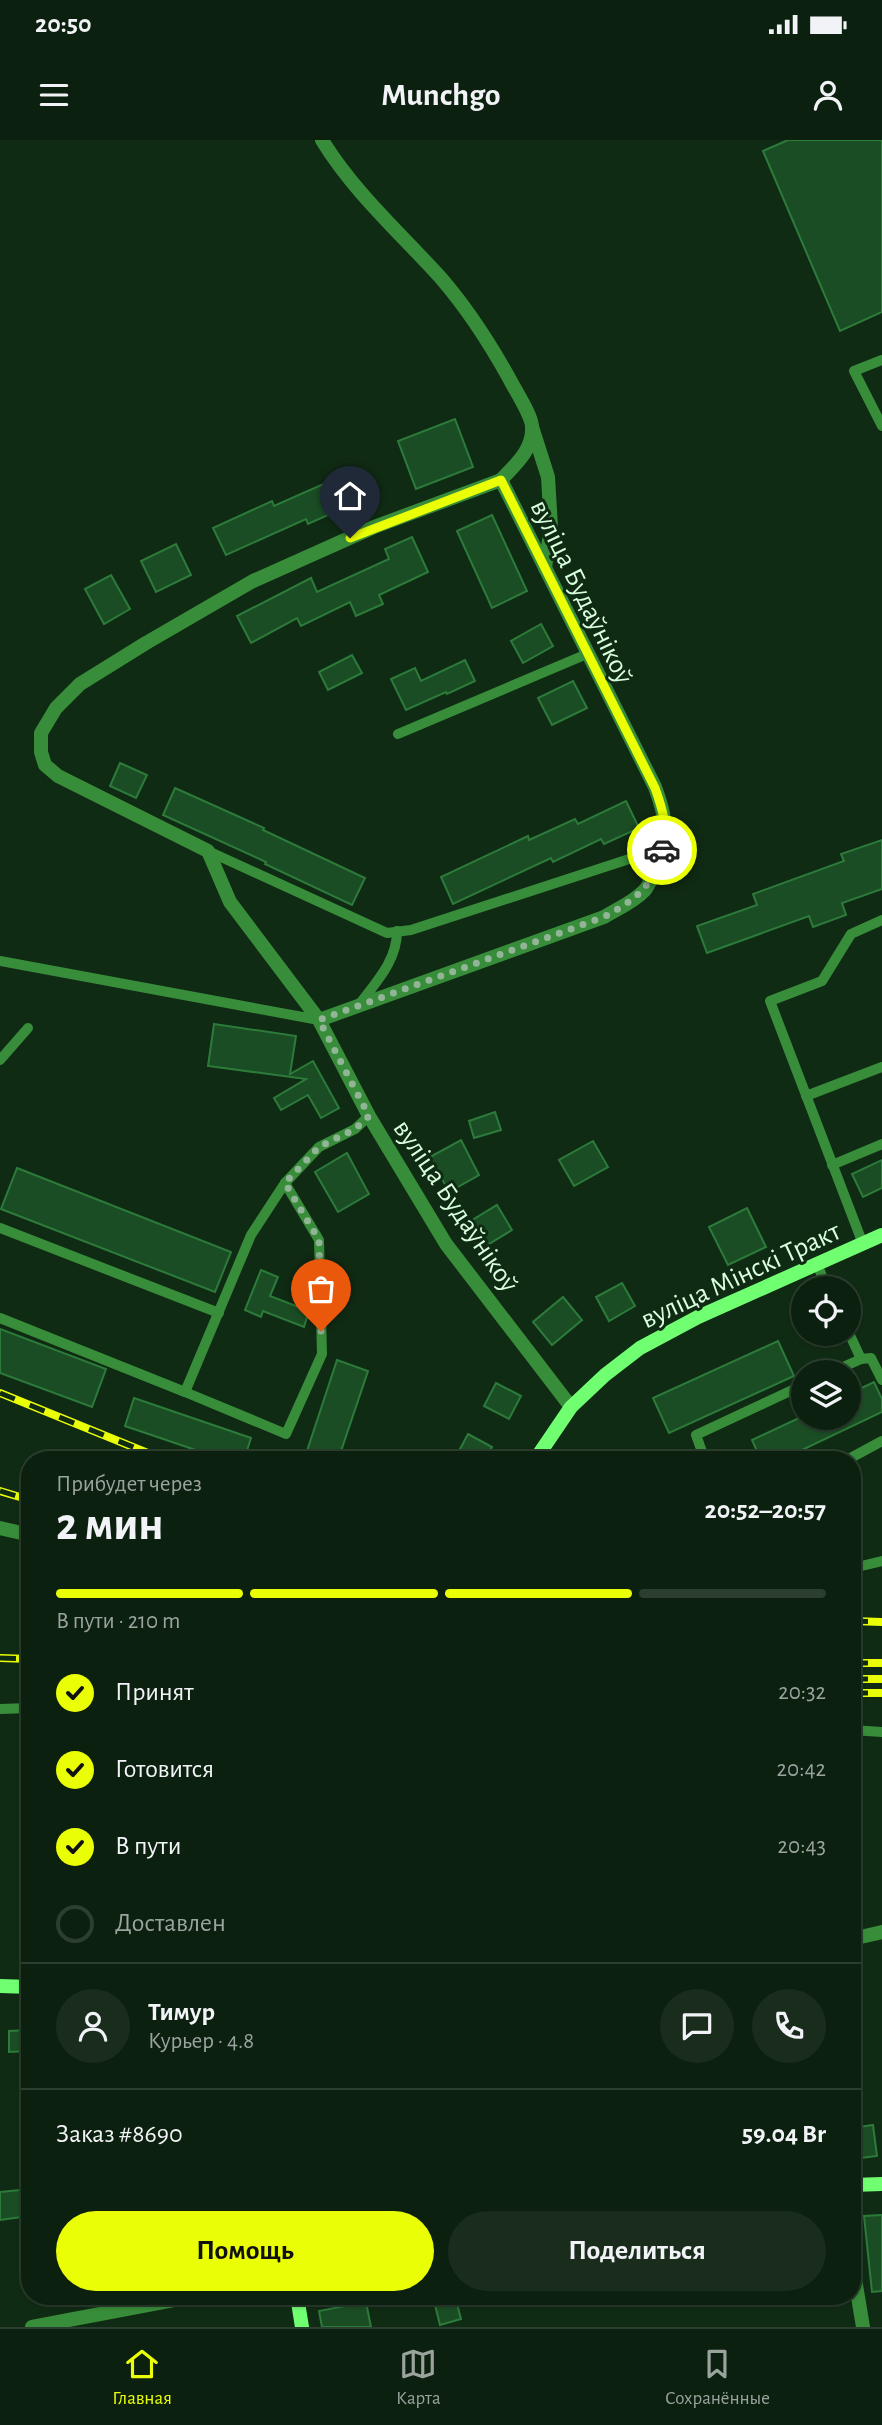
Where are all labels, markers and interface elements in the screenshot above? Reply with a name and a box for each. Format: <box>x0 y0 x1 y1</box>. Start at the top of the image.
text: 20:50 <box>35 11 92 37</box>
icon: menu <box>35 76 73 114</box>
icon: person <box>809 76 847 114</box>
text: Munchgo <box>381 79 501 111</box>
pin <box>320 466 380 538</box>
icon: home <box>331 477 369 515</box>
street label: вуліца Будаўнікоў <box>525 496 638 688</box>
courier <box>627 815 697 885</box>
icon: car <box>643 831 681 869</box>
street label: вуліца Будаўнікоў <box>388 1115 523 1297</box>
street label: вуліца Мінскі Тракт <box>637 1217 846 1334</box>
pin <box>291 1259 351 1331</box>
icon: bag <box>302 1270 340 1308</box>
map controls <box>791 1276 861 1430</box>
button: locate <box>791 1276 861 1346</box>
button: layers <box>791 1360 861 1430</box>
text: Прибудет через <box>56 1473 202 1496</box>
text: 20:52–20:57 <box>705 1497 826 1523</box>
text: 2 мин <box>56 1502 164 1548</box>
text: В пути · 210 m <box>56 1610 180 1633</box>
icon: check <box>56 1674 94 1712</box>
text: Принят <box>115 1679 194 1705</box>
text: 20:32 <box>778 1681 826 1704</box>
icon: check <box>56 1751 94 1789</box>
text: Готовится <box>115 1756 214 1782</box>
text: 20:42 <box>777 1758 826 1781</box>
icon: check <box>56 1828 94 1866</box>
text: В пути <box>115 1833 181 1859</box>
text: 20:43 <box>778 1835 826 1858</box>
text: Доставлен <box>115 1910 226 1936</box>
button: person <box>56 1989 130 2063</box>
button: chat <box>660 1989 734 2063</box>
button: phone <box>752 1989 826 2063</box>
text: Тимур <box>148 1999 215 2025</box>
text: Курьер · 4.8 <box>148 2030 254 2053</box>
text: Заказ #8690 <box>56 2121 183 2147</box>
text: 59.04 Br <box>742 2121 826 2147</box>
button: Помощь <box>56 2211 434 2291</box>
button: Поделиться <box>448 2211 826 2291</box>
tab: Главная <box>112 2345 172 2410</box>
tab: Карта <box>396 2345 441 2410</box>
tab: Сохранённые <box>665 2345 770 2410</box>

